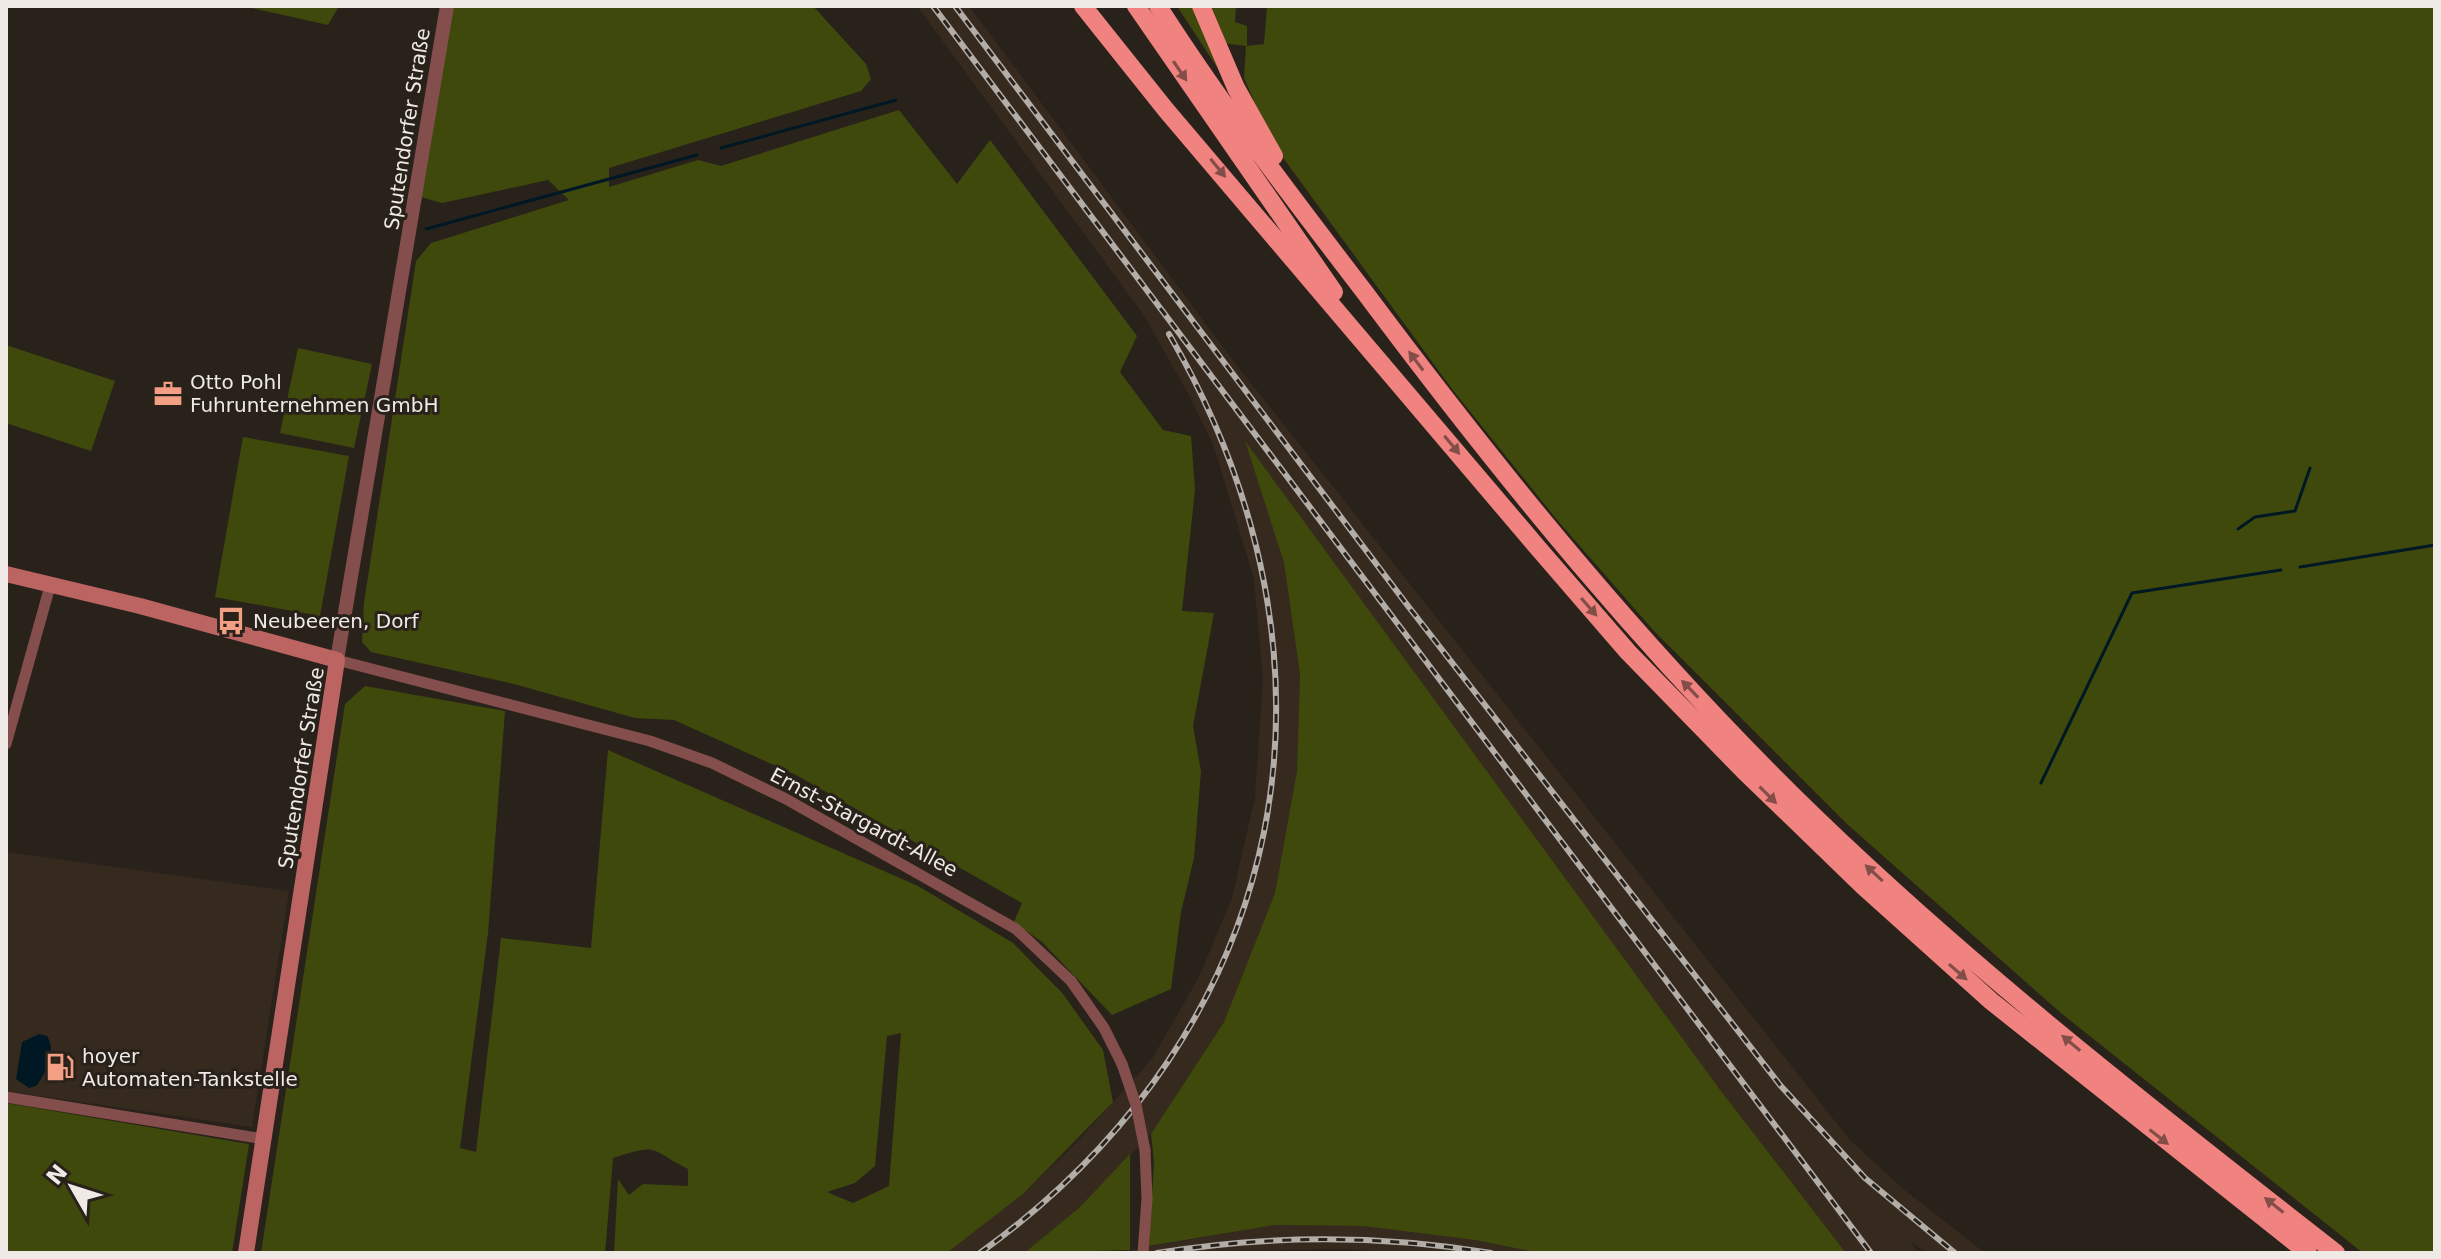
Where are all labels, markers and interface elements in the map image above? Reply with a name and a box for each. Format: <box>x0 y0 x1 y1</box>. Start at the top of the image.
street label: Sputendorfer Straße <box>379 26 435 232</box>
one-way arrow <box>1172 60 1187 81</box>
one-way arrow <box>1209 158 1226 179</box>
one-way arrow <box>1408 350 1424 371</box>
place label: Otto Pohl Fuhrunternehmen GmbH <box>190 370 439 417</box>
office icon: Otto Pohl Fuhrunternehmen GmbH <box>153 379 183 409</box>
one-way arrow <box>1443 434 1460 454</box>
one-way arrow <box>1580 596 1597 616</box>
bus stop icon: Neubeeren, Dorf <box>216 606 246 636</box>
place label: Neubeeren, Dorf <box>253 609 420 633</box>
street label: Sputendorfer Straße <box>273 665 329 871</box>
one-way arrow <box>1681 680 1699 699</box>
street label: Ernst-Stargardt-Allee <box>766 762 962 882</box>
one-way arrow <box>1758 785 1777 804</box>
one-way arrow <box>1865 864 1884 882</box>
one-way arrow <box>1948 963 1968 980</box>
one-way arrow <box>2061 1035 2081 1052</box>
place label: hoyer Automaten-Tankstelle <box>82 1044 298 1091</box>
fuel station icon: hoyer Automaten-Tankstelle <box>45 1052 75 1082</box>
one-way arrow <box>2149 1128 2169 1145</box>
north arrow <box>32 1147 112 1227</box>
text: N <box>41 1160 72 1190</box>
one-way arrow <box>2264 1197 2284 1214</box>

